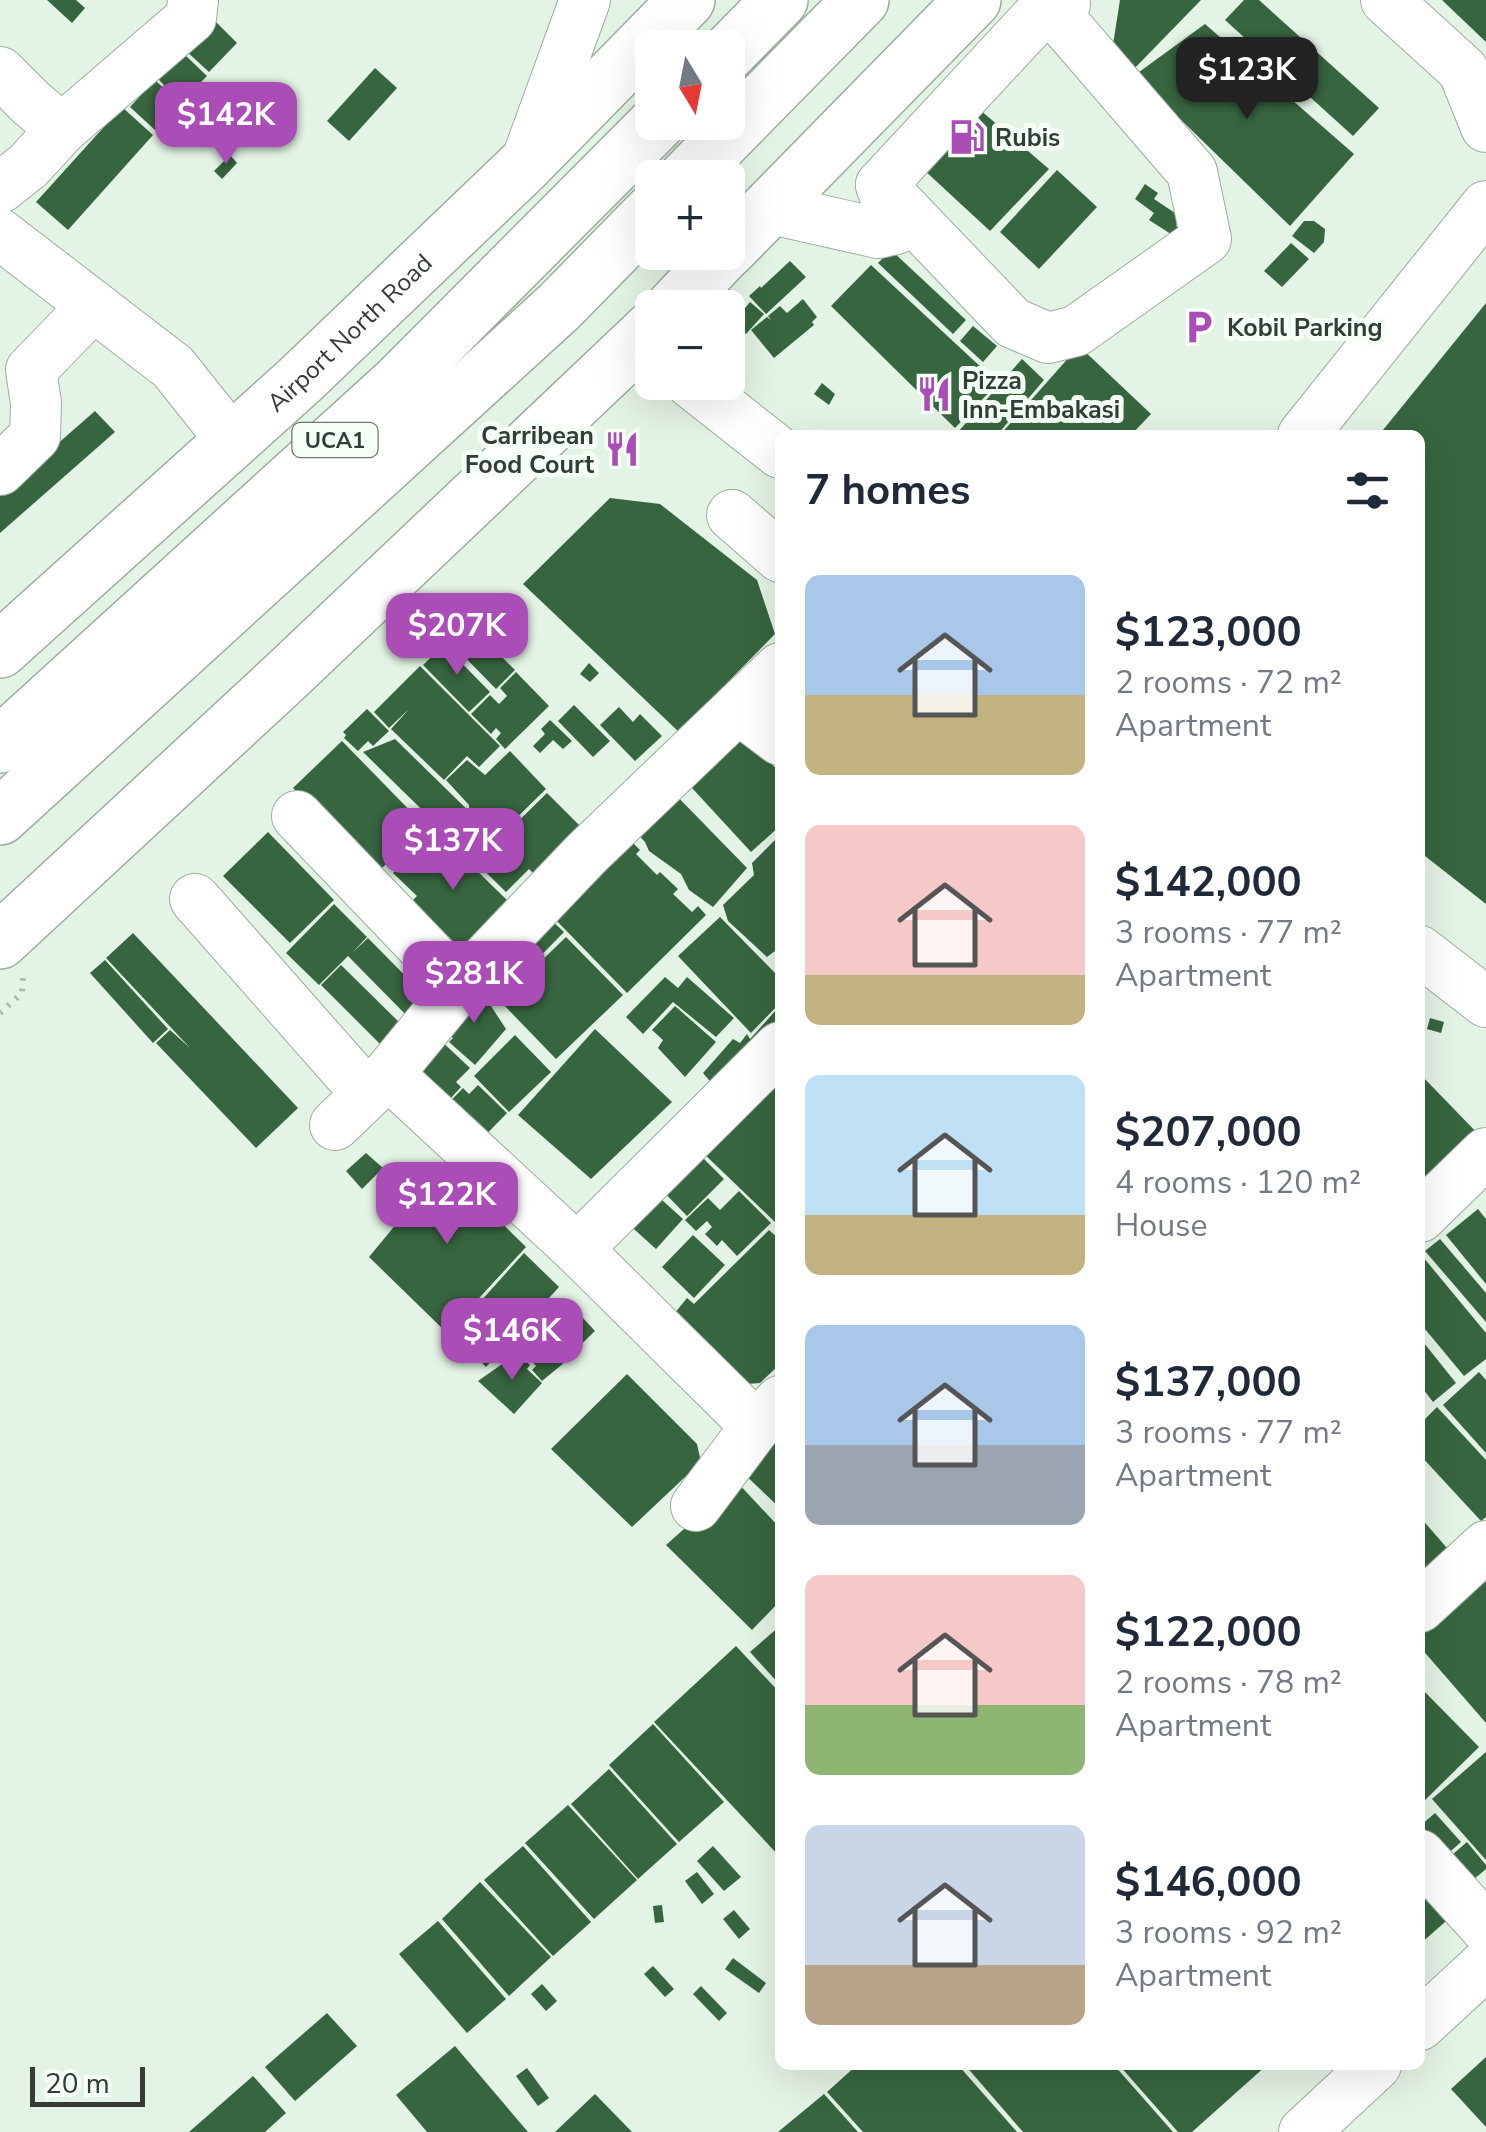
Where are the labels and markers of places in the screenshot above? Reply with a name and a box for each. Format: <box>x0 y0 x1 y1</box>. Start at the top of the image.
pin: $123K <box>1177 37 1317 122</box>
pin: $142K <box>156 82 296 167</box>
fuel station icon: Rubis <box>948 118 986 156</box>
place label: Rubis <box>995 121 1060 155</box>
parking icon: Kobil Parking <box>1180 308 1218 346</box>
place label: Kobil Parking <box>1227 311 1382 345</box>
place label: Pizza Inn-Embakasi <box>962 364 1120 427</box>
restaurant icon: Pizza Inn-Embakasi <box>915 375 953 413</box>
place label: Carribean Food Court <box>465 419 594 482</box>
restaurant icon: Carribean Food Court <box>603 430 641 468</box>
pin: $207K <box>387 593 527 678</box>
pin: $137K <box>383 808 523 893</box>
pin: $281K <box>404 941 544 1026</box>
pin: $122K <box>377 1162 517 1247</box>
pin: $146K <box>442 1298 582 1383</box>

